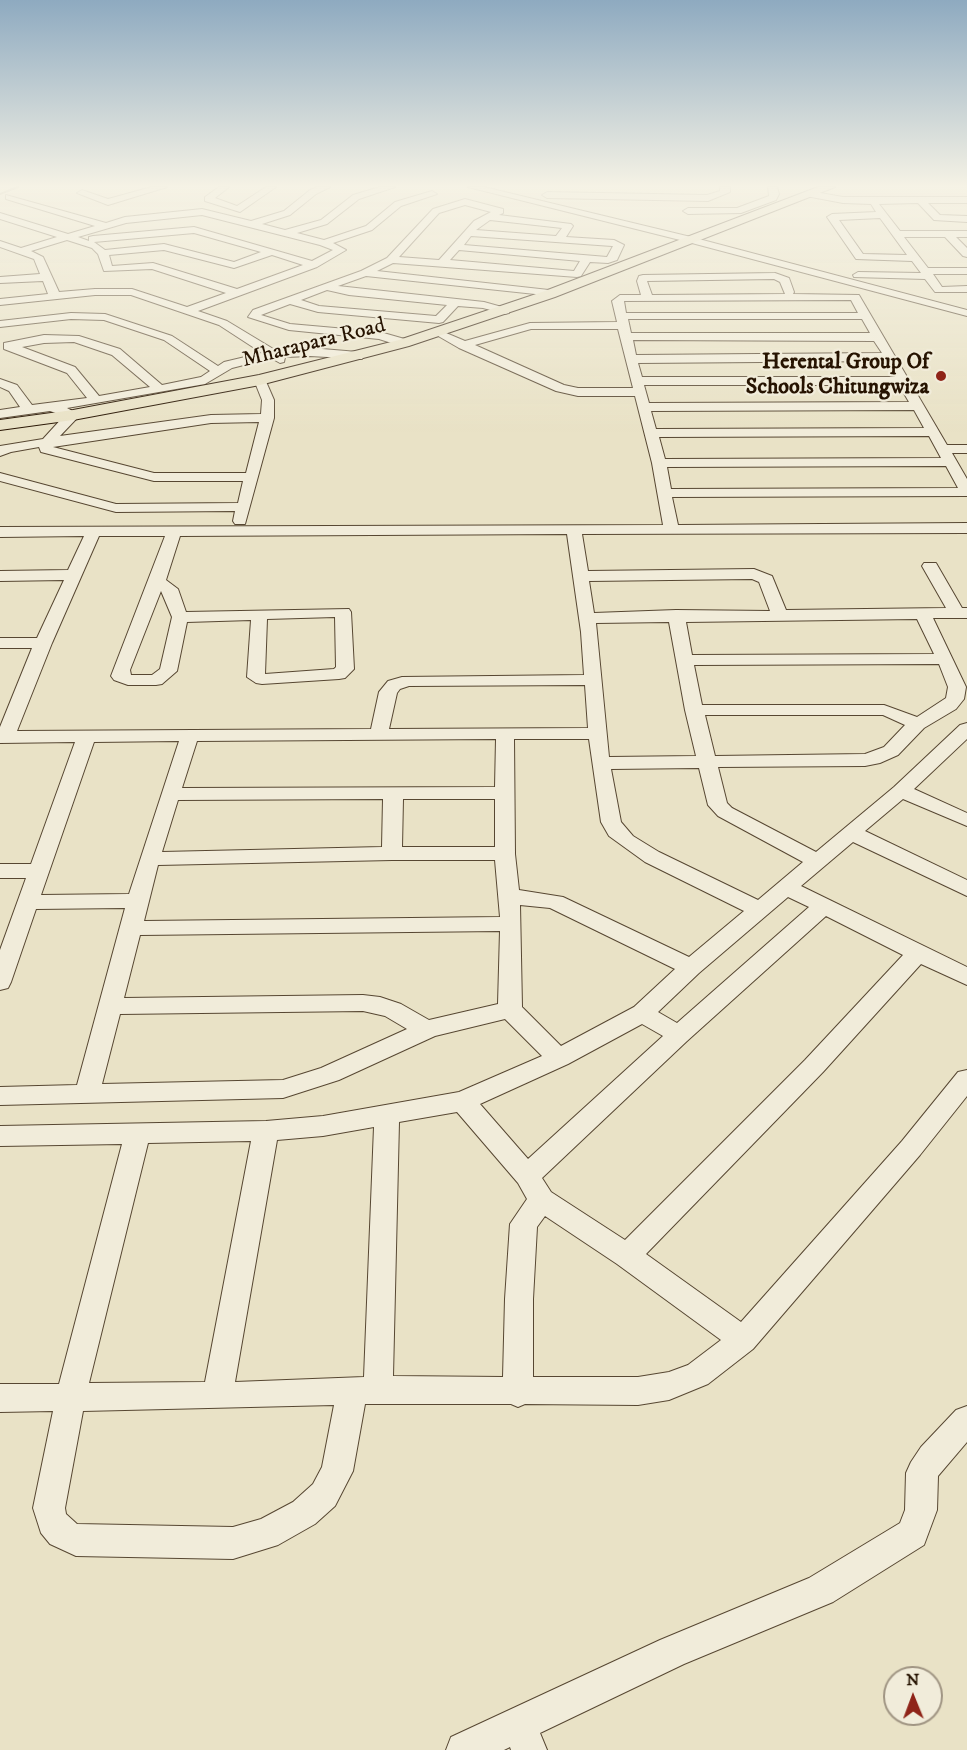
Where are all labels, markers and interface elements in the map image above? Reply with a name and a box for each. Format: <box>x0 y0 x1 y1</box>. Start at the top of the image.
street label: Mharapara Road <box>240 313 388 375</box>
place label: Herental Group Of Schools Chitungwiza <box>746 350 929 402</box>
marker: Herental Group Of Schools Chitungwiza <box>934 369 948 383</box>
north arrow <box>883 1666 943 1726</box>
text: N <box>906 1670 919 1690</box>

